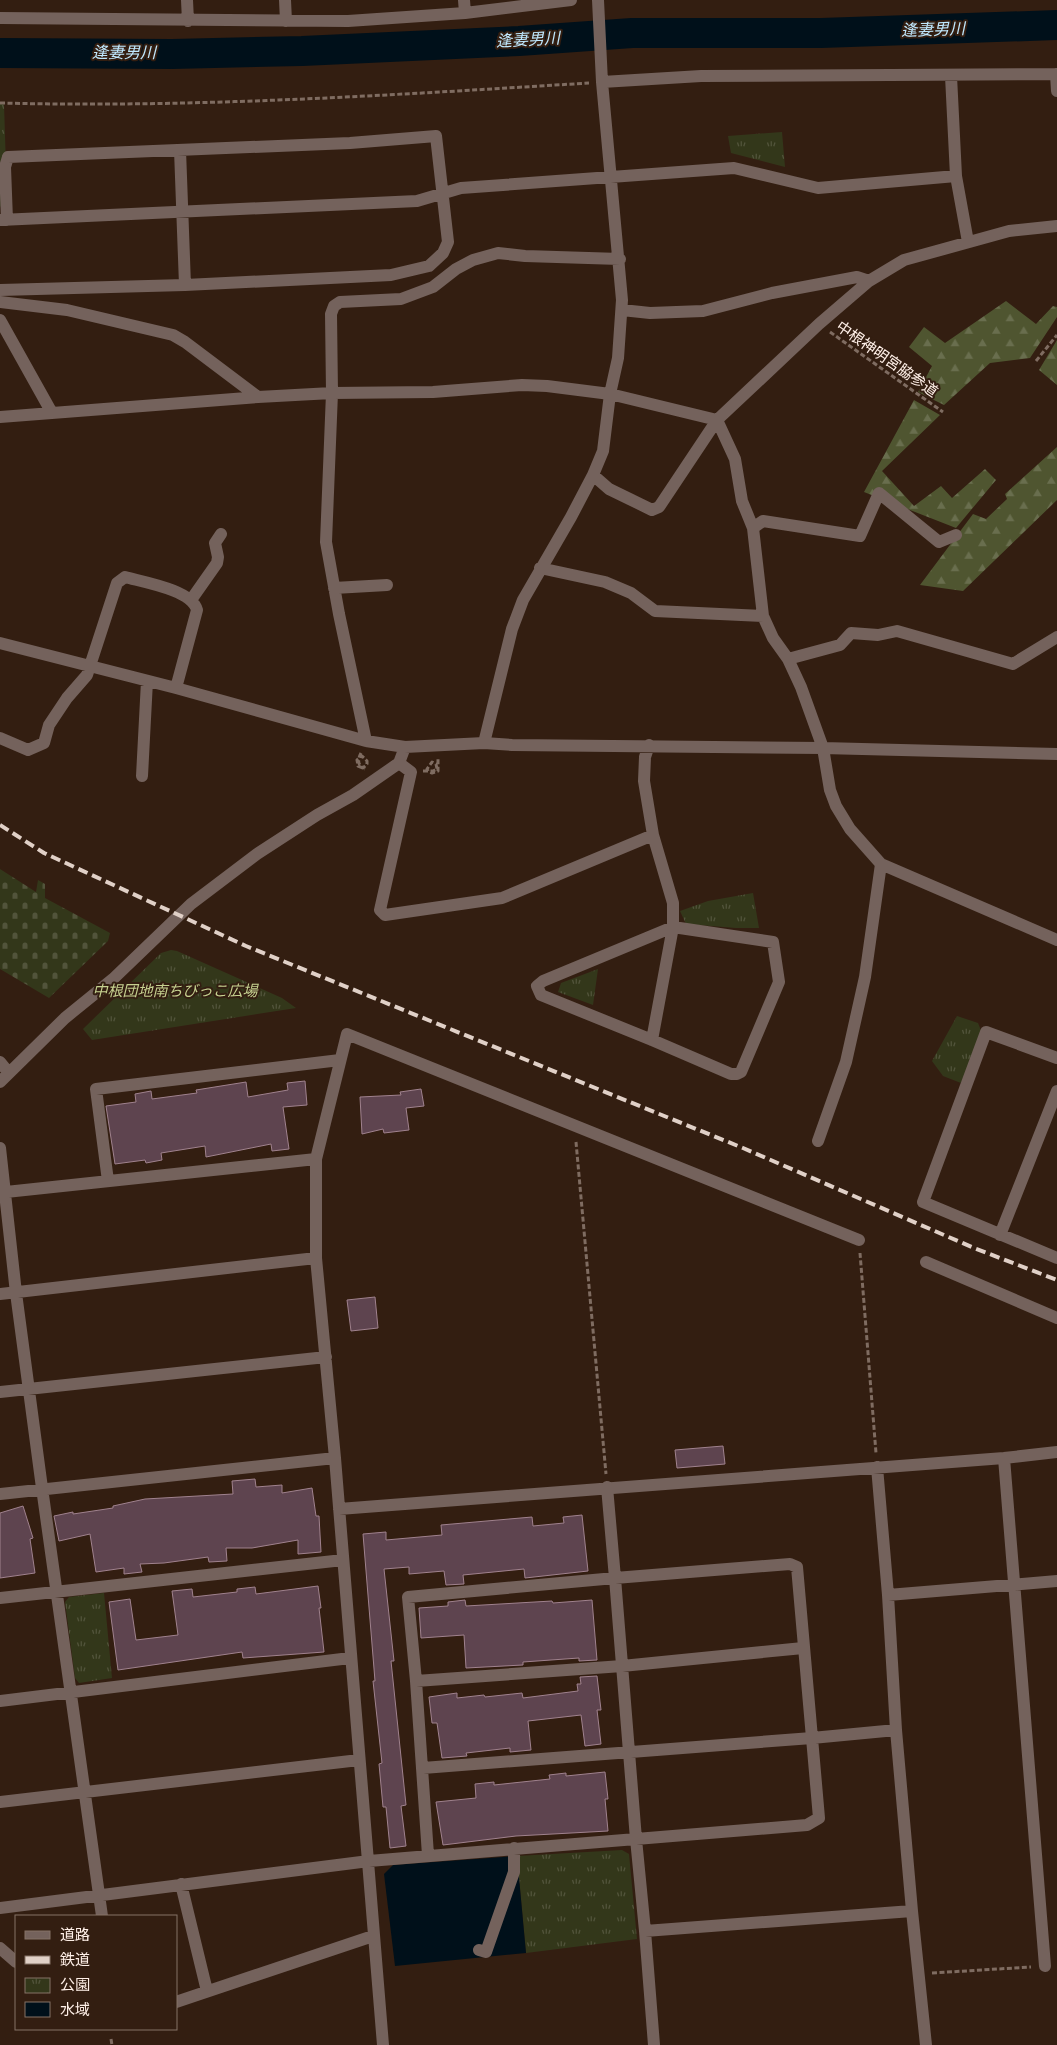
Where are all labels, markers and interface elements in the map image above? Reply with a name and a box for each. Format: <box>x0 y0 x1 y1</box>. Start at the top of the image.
water label: 逢妻男川 <box>901 19 967 40</box>
water label: 逢妻男川 <box>496 28 562 51</box>
water label: 逢妻男川 <box>92 43 158 62</box>
street label: 中根神明宮脇参道 <box>833 317 941 401</box>
park label: 中根団地南ちびっこ広場 <box>92 982 259 1000</box>
legend <box>15 1915 178 2030</box>
text: 道路 <box>60 1926 90 1944</box>
text: 鉄道 <box>60 1951 90 1969</box>
text: 公園 <box>60 1976 90 1994</box>
text: 水域 <box>60 2001 90 2019</box>

